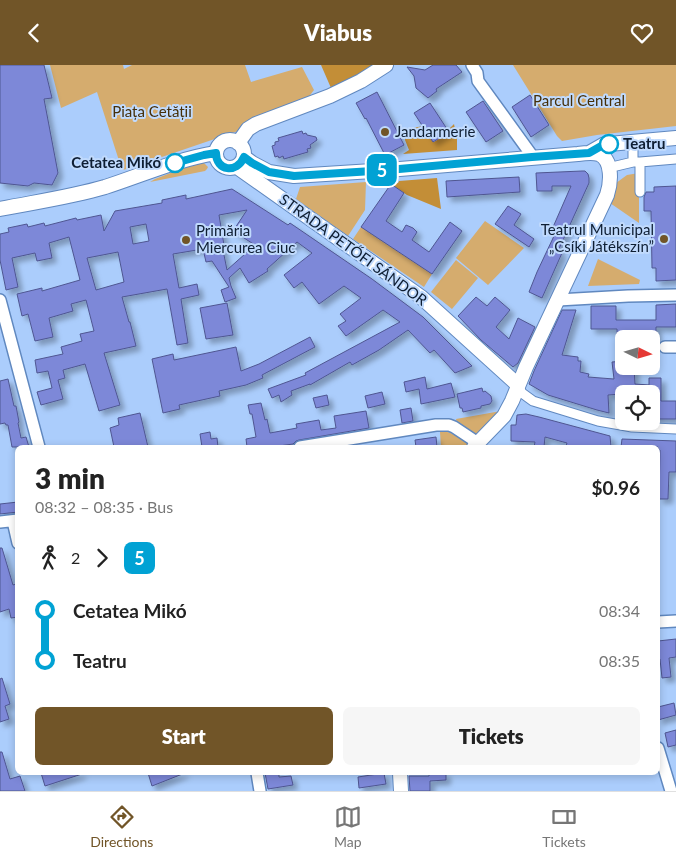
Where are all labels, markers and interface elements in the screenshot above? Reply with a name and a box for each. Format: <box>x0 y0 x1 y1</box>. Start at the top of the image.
icon: back <box>20 19 48 47</box>
text: Viabus <box>304 19 372 46</box>
icon: heart <box>628 19 656 47</box>
park label: Parcul Central <box>533 91 625 109</box>
park label: Piața Cetății <box>112 102 192 120</box>
place label: Jandarmerie <box>395 122 475 140</box>
marker: Jandarmerie <box>379 126 391 138</box>
marker: Teatru <box>599 134 619 154</box>
place label: Teatru <box>623 134 665 152</box>
place label: Cetatea Mikó <box>71 153 161 171</box>
marker: Cetatea Mikó <box>165 153 185 173</box>
line badge: 5 <box>366 154 398 186</box>
text: 5 <box>377 159 387 181</box>
street label: STRADA PETŐFI SÁNDOR <box>276 190 431 309</box>
place label: Teatrul Municipal „Csíki Játékszín” <box>541 220 654 255</box>
place label: Primăria Miercurea Ciuc <box>196 221 296 256</box>
marker: Teatrul Municipal „Csíki Játékszín” <box>658 233 670 245</box>
marker: Primăria Miercurea Ciuc <box>180 234 192 246</box>
north arrow <box>615 330 660 375</box>
map controls <box>615 330 660 430</box>
button: locate <box>615 385 660 430</box>
text: 3 min <box>35 461 105 495</box>
text: $0.96 <box>591 476 640 499</box>
text: 08:32 – 08:35 · Bus <box>35 497 173 516</box>
icon: walk <box>35 544 63 572</box>
icon: forward <box>88 544 116 572</box>
text: 5 <box>134 547 145 569</box>
text: 2 <box>71 548 80 567</box>
text: Cetatea Mikó <box>73 599 187 622</box>
text: 08:34 <box>599 601 640 620</box>
text: Teatru <box>73 649 127 672</box>
text: 08:35 <box>599 651 640 670</box>
button: Start <box>35 707 333 765</box>
button: Tickets <box>343 707 640 765</box>
tab: Directions <box>90 803 153 850</box>
tab: Map <box>334 803 362 850</box>
tab: Tickets <box>542 803 586 850</box>

